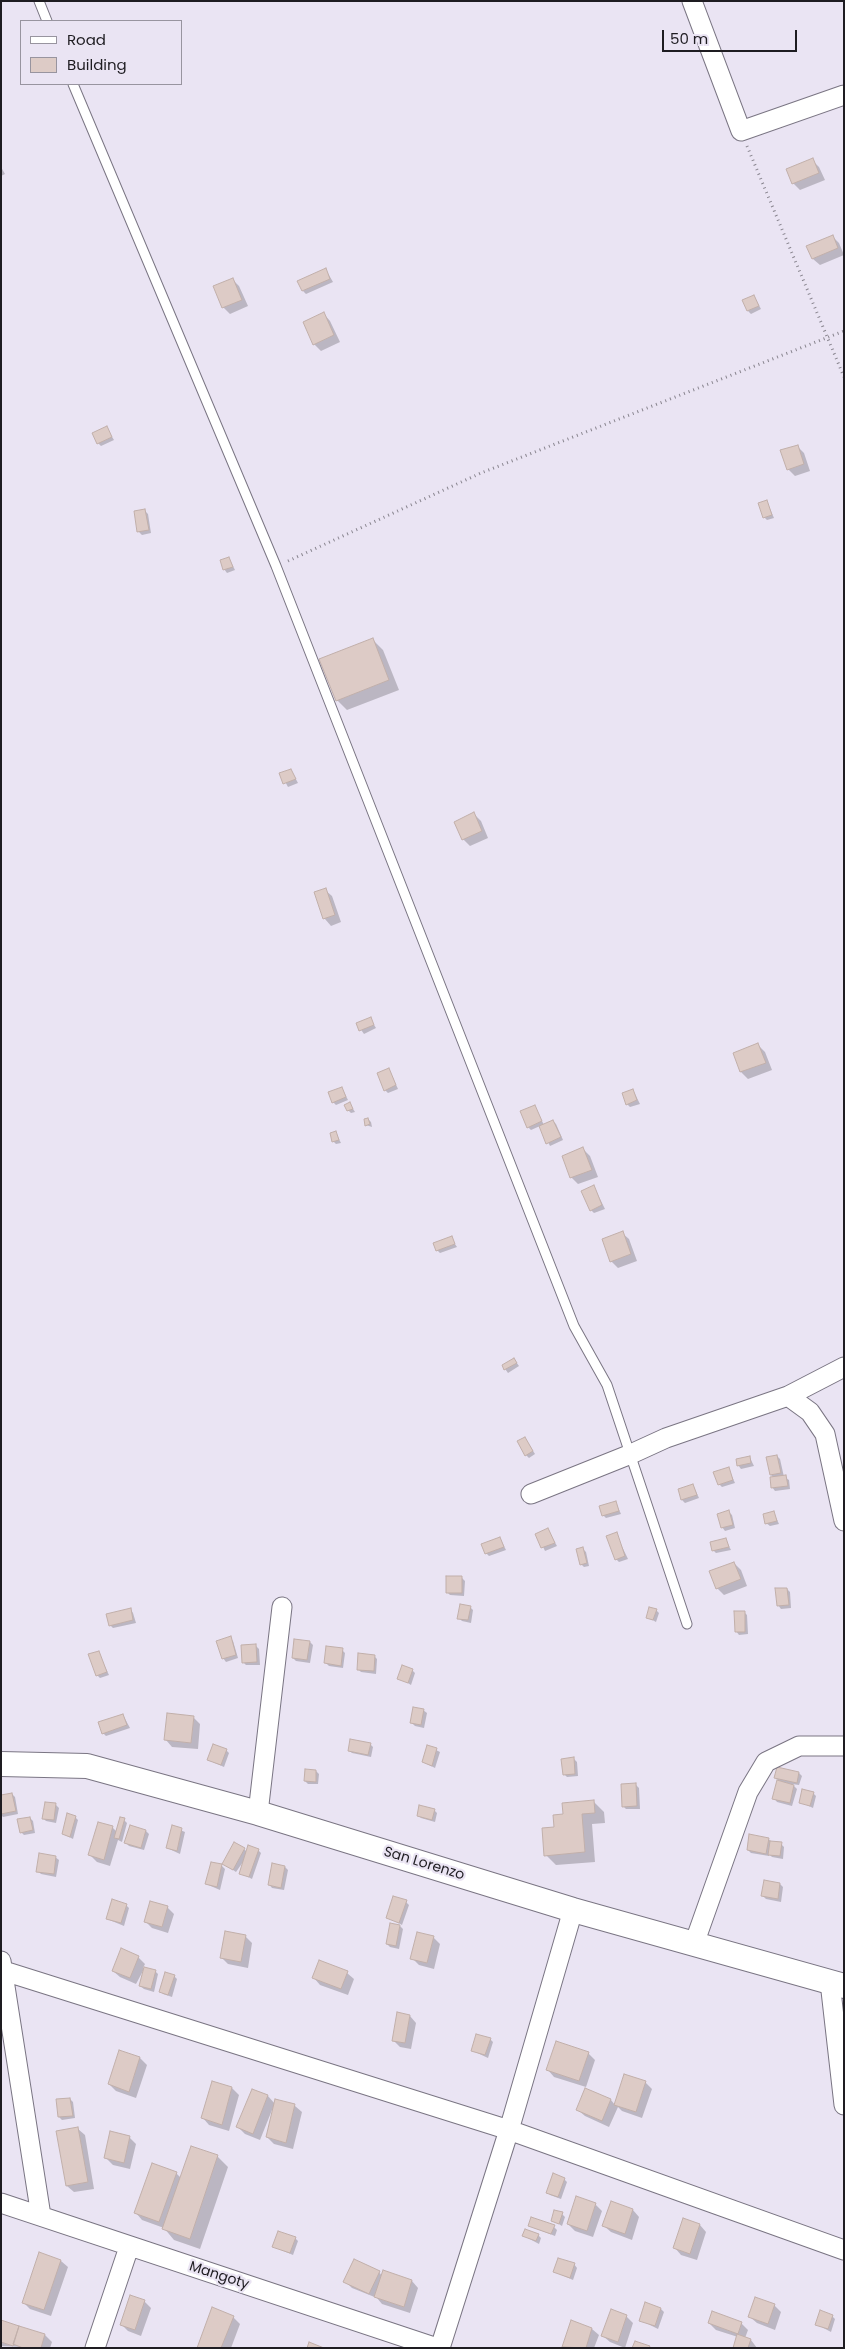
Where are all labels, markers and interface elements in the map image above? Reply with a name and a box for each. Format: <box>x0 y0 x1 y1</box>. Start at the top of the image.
legend <box>20 20 182 85</box>
scale bar <box>665 20 800 52</box>
text: 50 m <box>670 28 708 49</box>
text: Road <box>67 29 106 50</box>
text: Building <box>67 54 127 75</box>
street label: San Lorenzo <box>382 1844 466 1884</box>
street label: Mangoty <box>187 2258 251 2294</box>

